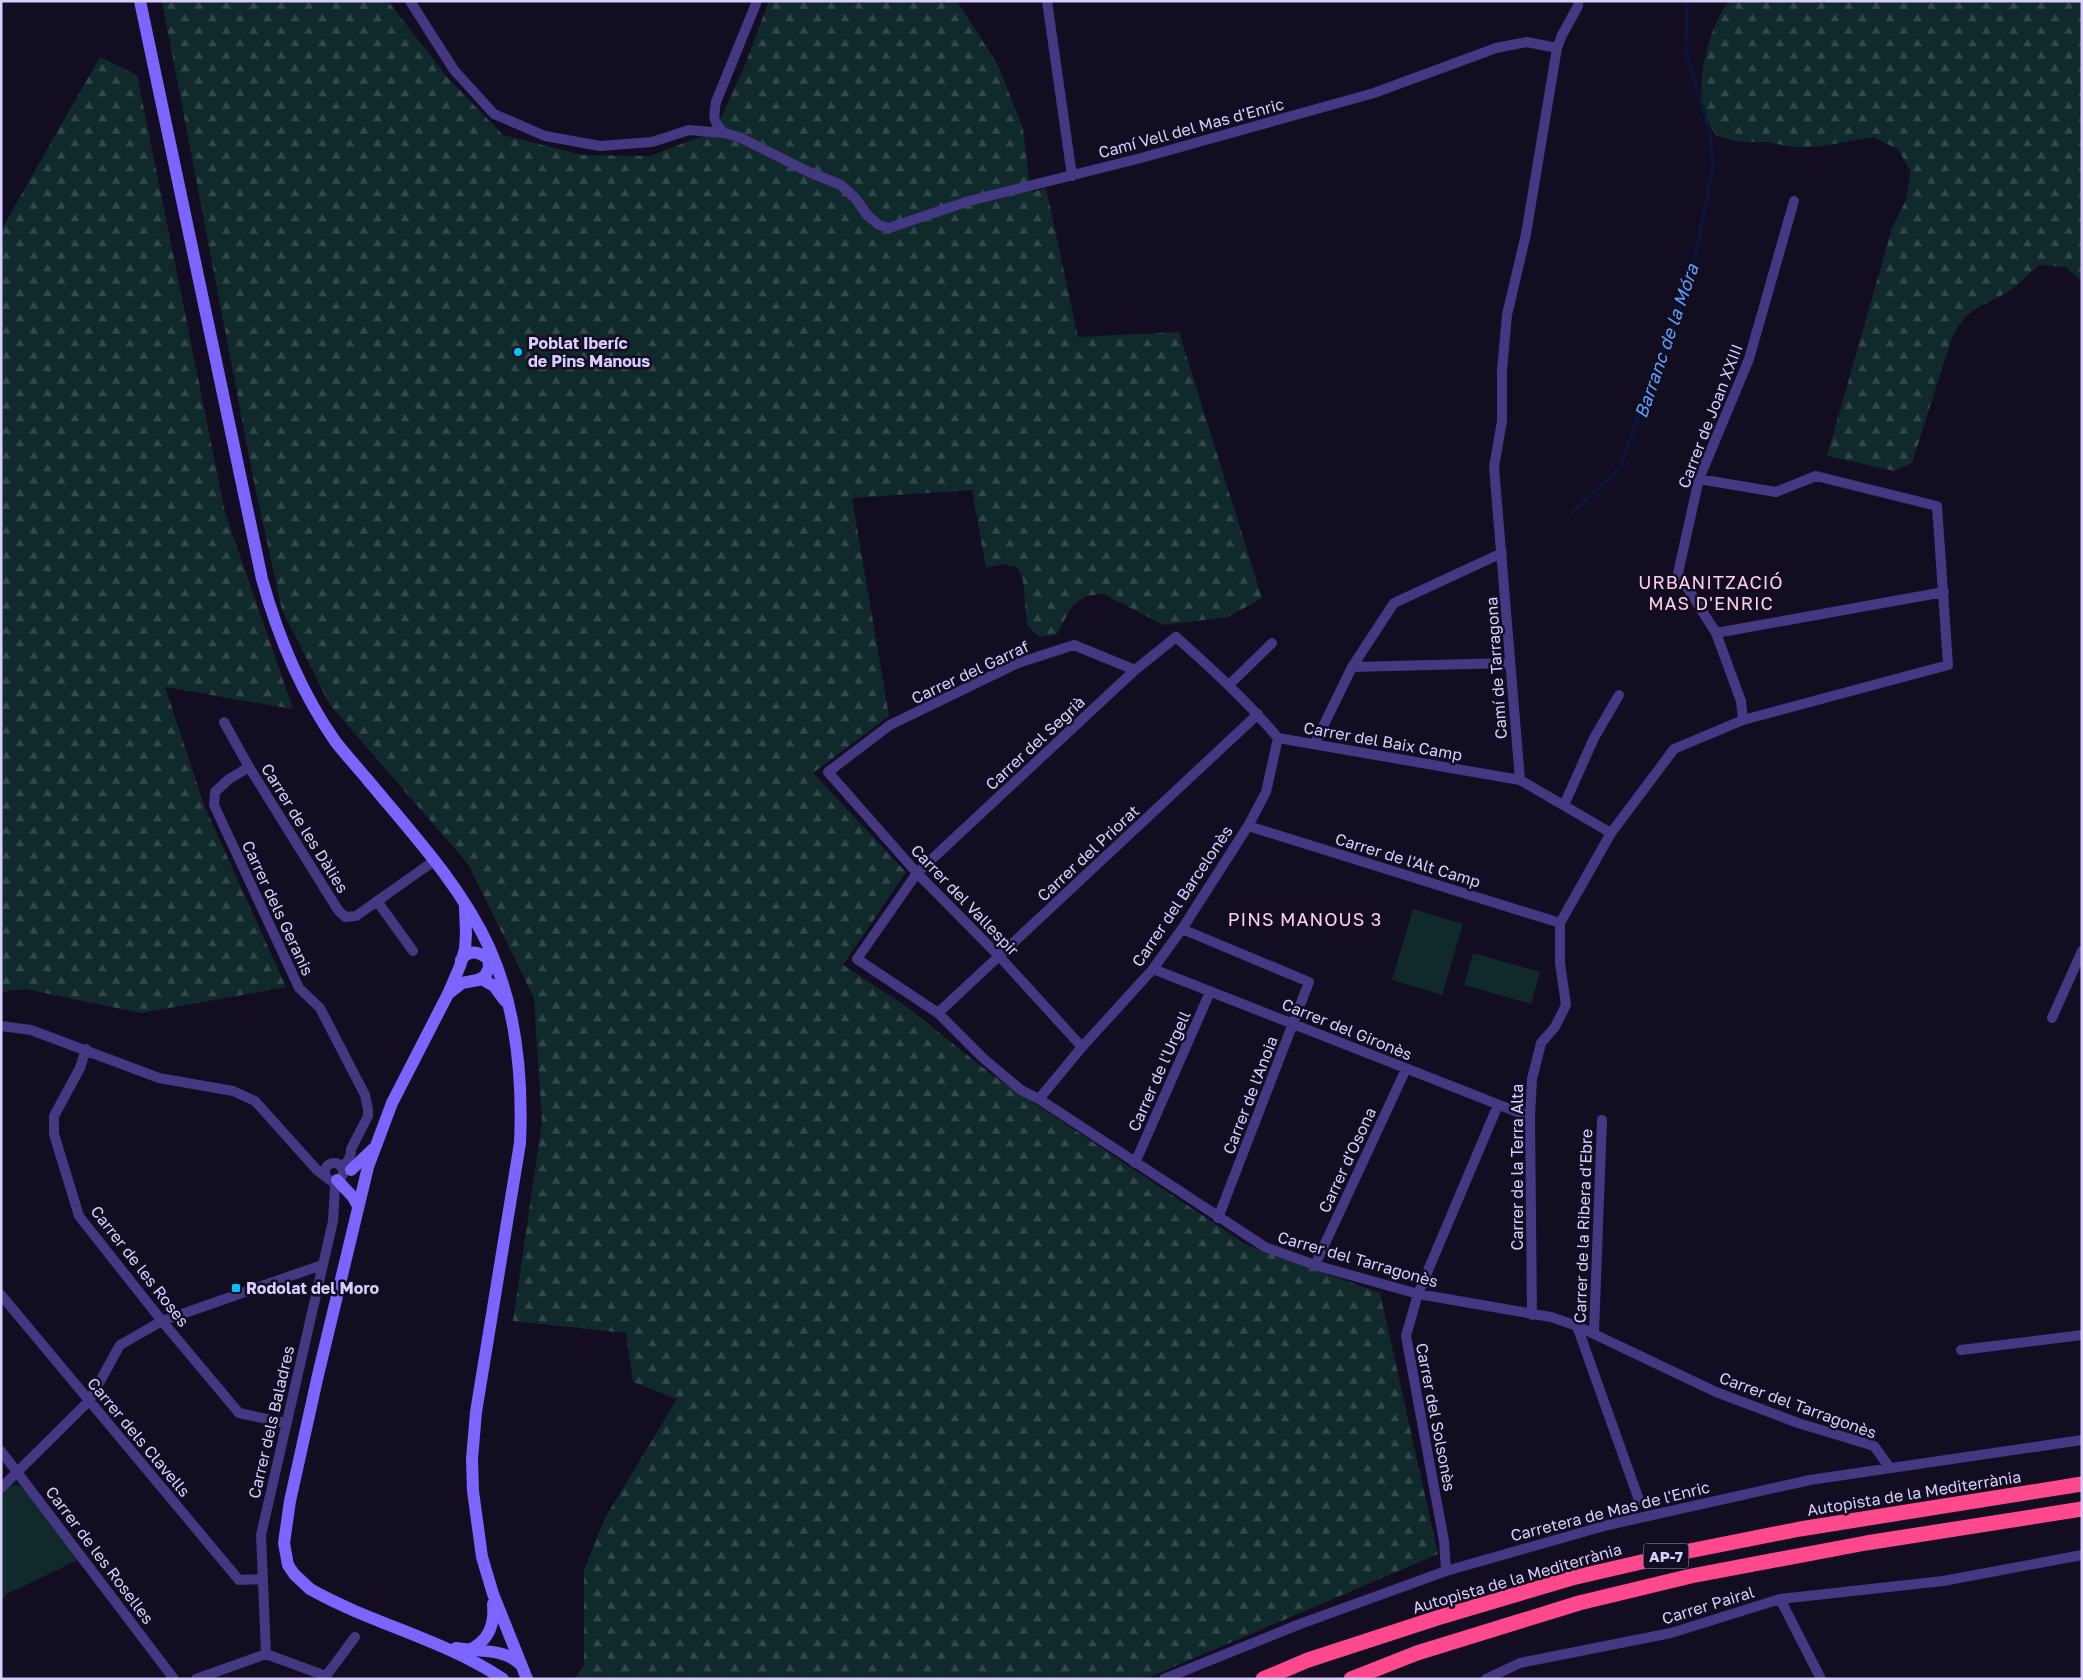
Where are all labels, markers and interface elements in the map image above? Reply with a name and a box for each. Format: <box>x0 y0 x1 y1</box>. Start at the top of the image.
street label: Camí Vell del Mas d'Enric <box>1096 94 1286 162</box>
water label: Barranc de la Móra <box>1629 260 1703 421</box>
place label: Poblat Iberíc de Pins Manous <box>528 333 650 371</box>
street label: Carrer de Joan XXIII <box>1673 341 1747 491</box>
marker: Poblat Iberíc de Pins Manous <box>512 346 524 358</box>
district label: URBANITZACIÓ MAS D'ENRIC <box>1638 571 1784 614</box>
street label: Camí de Tarragona <box>1481 596 1511 740</box>
street label: Carrer del Garraf <box>908 636 1032 708</box>
street label: Carrer del Segrià <box>981 692 1089 794</box>
street label: Carrer del Baix Camp <box>1302 717 1464 765</box>
street label: Carrer de les Dàlies <box>257 760 353 896</box>
street label: Carrer del Priorat <box>1033 801 1143 905</box>
street label: Carrer del Barcelonès <box>1127 822 1237 970</box>
street label: Carrer de l'Alt Camp <box>1333 828 1483 892</box>
street label: Carrer dels Geranis <box>238 837 318 979</box>
street label: Carrer del Vallespir <box>907 840 1023 960</box>
district label: PINS MANOUS 3 <box>1228 908 1382 930</box>
street label: Carrer del Gironès <box>1279 994 1415 1064</box>
street label: Carrer de l'Urgell <box>1123 1008 1195 1134</box>
street label: Carrer de l'Anoia <box>1218 1033 1282 1157</box>
street label: Carrer de la Terra Alta <box>1507 1084 1527 1250</box>
street label: Carrer d'Osona <box>1314 1104 1380 1216</box>
street label: Carrer de la Ribera d'Ebre <box>1570 1128 1596 1324</box>
street label: Carrer de les Roses <box>87 1201 193 1331</box>
street label: Carrer del Tarragonès <box>1275 1227 1441 1291</box>
place label: Rodolat del Moro <box>246 1278 379 1298</box>
marker: Rodolat del Moro <box>230 1282 242 1294</box>
street label: Carrer del Solsonès <box>1412 1341 1460 1493</box>
street label: Carrer dels Baladres <box>244 1344 298 1500</box>
street label: Carrer del Tarragonès <box>1717 1367 1879 1443</box>
street label: Carrer dels Clavells <box>83 1373 195 1501</box>
street label: Autopista de la Mediterrània <box>1805 1466 2023 1520</box>
street label: Carretera de Mas de l'Enric <box>1508 1476 1712 1545</box>
street label: Carrer de les Roselles <box>42 1482 158 1628</box>
street label: Autopista de la Mediterrània <box>1410 1539 1624 1617</box>
road number: AP-7 <box>1644 1544 1688 1568</box>
street label: Carrer Pairal <box>1659 1581 1757 1629</box>

